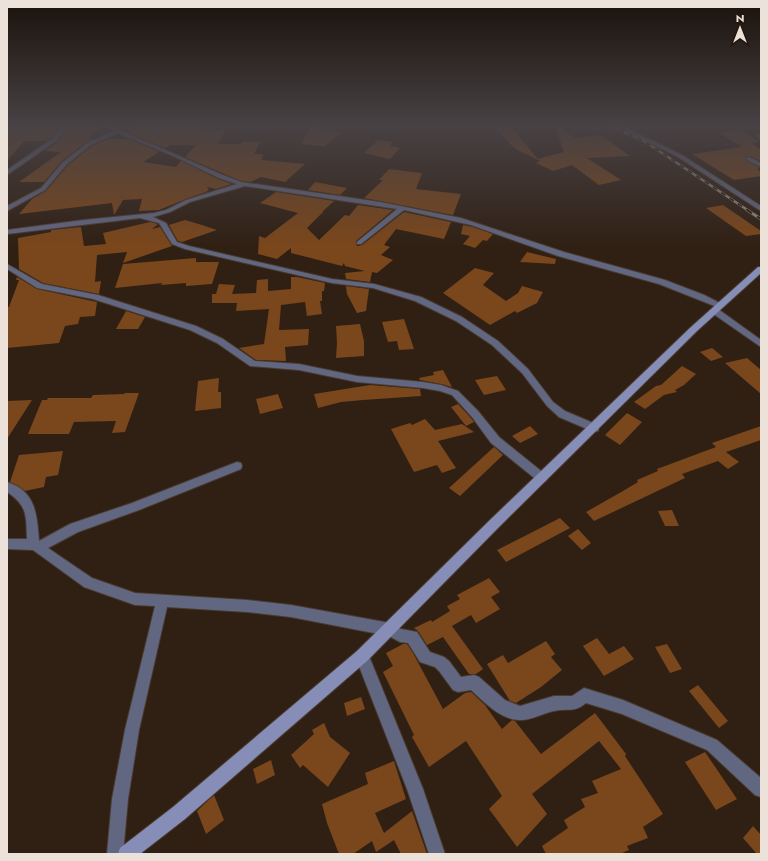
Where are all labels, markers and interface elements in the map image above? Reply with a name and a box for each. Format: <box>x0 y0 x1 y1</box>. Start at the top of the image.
north arrow <box>720 8 760 48</box>
text: N <box>736 10 744 26</box>

